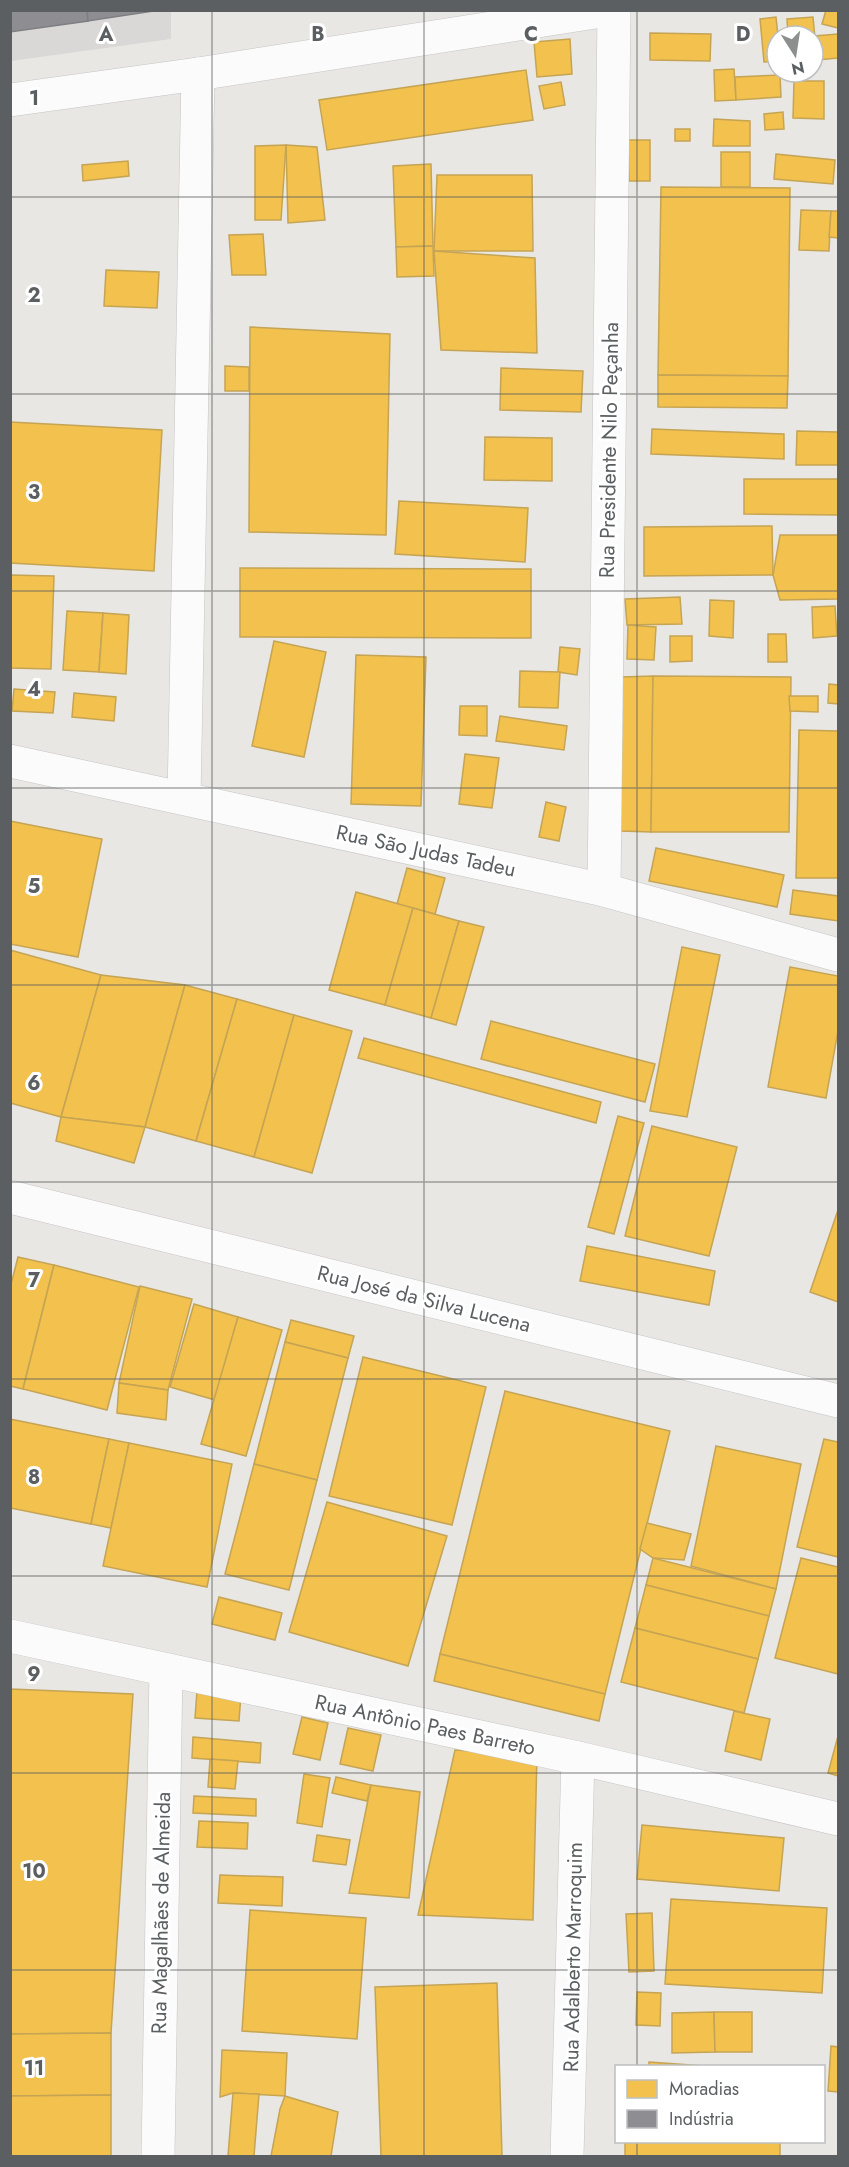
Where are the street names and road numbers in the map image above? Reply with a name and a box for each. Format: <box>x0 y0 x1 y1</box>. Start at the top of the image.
street label: Rua Presidente Nilo Peçanha <box>592 322 626 578</box>
street label: Rua São Judas Tadeu <box>333 817 519 885</box>
street label: Rua José da Silva Lucena <box>314 1258 534 1340</box>
street label: Rua Antônio Paes Barreto <box>312 1687 538 1763</box>
street label: Rua Magalhães de Almeida <box>144 1792 178 2034</box>
street label: Rua Adalberto Marroquim <box>556 1842 590 2072</box>

